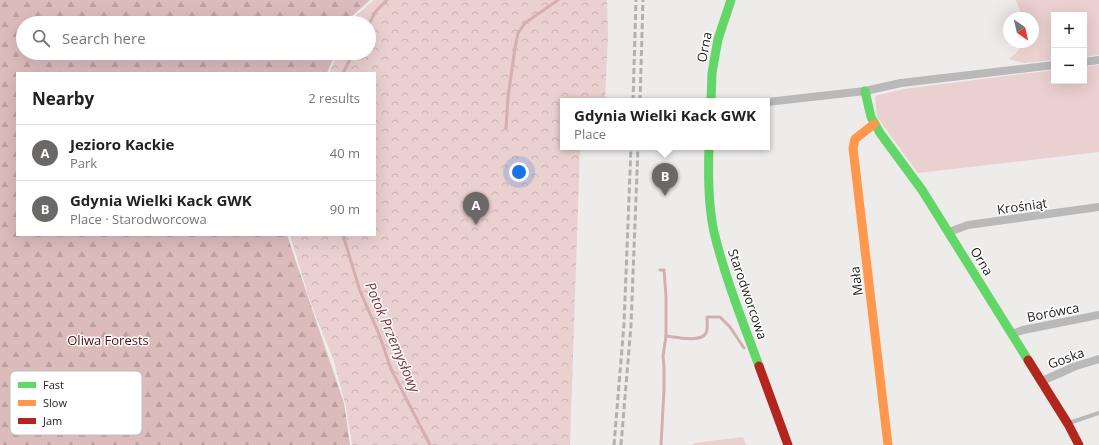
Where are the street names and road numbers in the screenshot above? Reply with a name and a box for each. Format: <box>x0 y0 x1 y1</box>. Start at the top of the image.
street label: Orna <box>692 30 716 64</box>
street label: Krośniąt <box>996 194 1049 218</box>
street label: Orna <box>966 243 998 279</box>
street label: Starodworcowa <box>724 246 772 342</box>
street label: Mała <box>845 265 867 297</box>
street label: Borówca <box>1025 298 1081 326</box>
street label: Goska <box>1045 343 1087 373</box>

